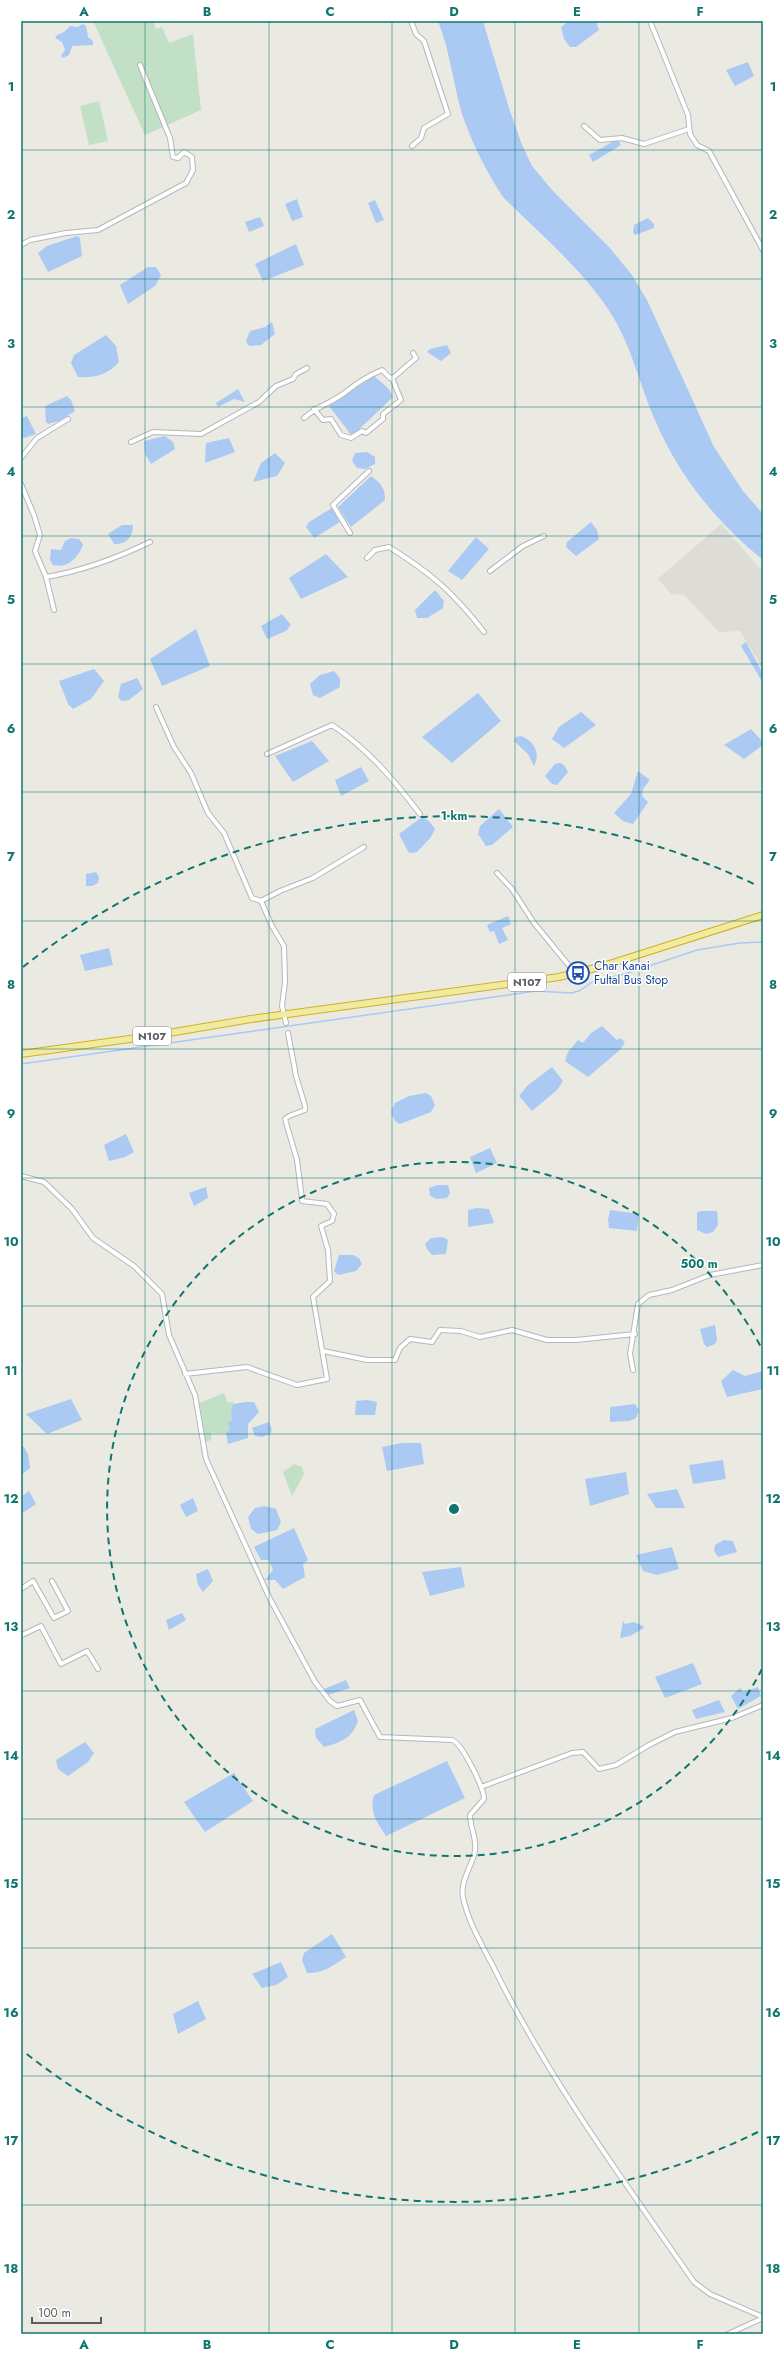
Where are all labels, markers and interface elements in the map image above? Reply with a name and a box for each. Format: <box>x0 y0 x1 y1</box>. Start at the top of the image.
text: A <box>78 2 89 21</box>
text: B <box>203 2 212 21</box>
text: C <box>325 2 335 21</box>
text: D <box>449 2 459 21</box>
text: E <box>573 2 581 21</box>
text: F <box>696 2 704 21</box>
text: 1 <box>8 77 14 96</box>
text: 1 <box>770 77 776 96</box>
text: 2 <box>7 205 15 224</box>
text: 2 <box>769 205 777 224</box>
text: 3 <box>7 334 15 353</box>
text: 3 <box>769 334 777 353</box>
text: 4 <box>6 462 16 481</box>
text: 4 <box>768 462 778 481</box>
text: 5 <box>7 590 15 609</box>
text: 5 <box>769 590 777 609</box>
text: 6 <box>7 719 16 738</box>
text: 6 <box>769 719 778 738</box>
text: 1 km <box>441 807 467 825</box>
text: 7 <box>7 847 15 866</box>
text: 7 <box>769 847 777 866</box>
place label: Char Kanai Fultal Bus Stop <box>594 957 668 989</box>
bus stop icon: Char Kanai Fultal Bus Stop <box>565 960 591 986</box>
road number: N107 <box>508 973 546 991</box>
text: 8 <box>7 975 15 994</box>
text: 8 <box>769 975 777 994</box>
road number: N107 <box>133 1027 171 1045</box>
text: 9 <box>7 1104 16 1123</box>
text: 9 <box>769 1104 778 1123</box>
text: 10 <box>3 1232 19 1251</box>
text: 10 <box>765 1232 781 1251</box>
text: 500 m <box>680 1255 718 1273</box>
text: 11 <box>4 1361 18 1380</box>
text: 11 <box>766 1361 780 1380</box>
text: 12 <box>3 1489 19 1508</box>
text: 12 <box>765 1489 781 1508</box>
centre of rings <box>447 1502 461 1516</box>
text: 13 <box>4 1617 18 1636</box>
text: 13 <box>766 1617 780 1636</box>
text: 14 <box>3 1746 19 1765</box>
text: 14 <box>765 1746 781 1765</box>
text: 15 <box>3 1874 19 1893</box>
text: 15 <box>765 1874 781 1893</box>
text: 16 <box>3 2003 19 2022</box>
text: 16 <box>765 2003 781 2022</box>
text: 17 <box>4 2131 18 2150</box>
text: 17 <box>766 2131 780 2150</box>
text: 18 <box>4 2259 18 2278</box>
text: 18 <box>766 2259 780 2278</box>
scale bar <box>32 2299 101 2325</box>
text: 100 m <box>38 2304 71 2322</box>
text: A <box>78 2335 89 2354</box>
text: B <box>203 2335 212 2354</box>
text: C <box>325 2335 335 2354</box>
text: D <box>449 2335 459 2354</box>
text: E <box>573 2335 581 2354</box>
text: F <box>696 2335 704 2354</box>

